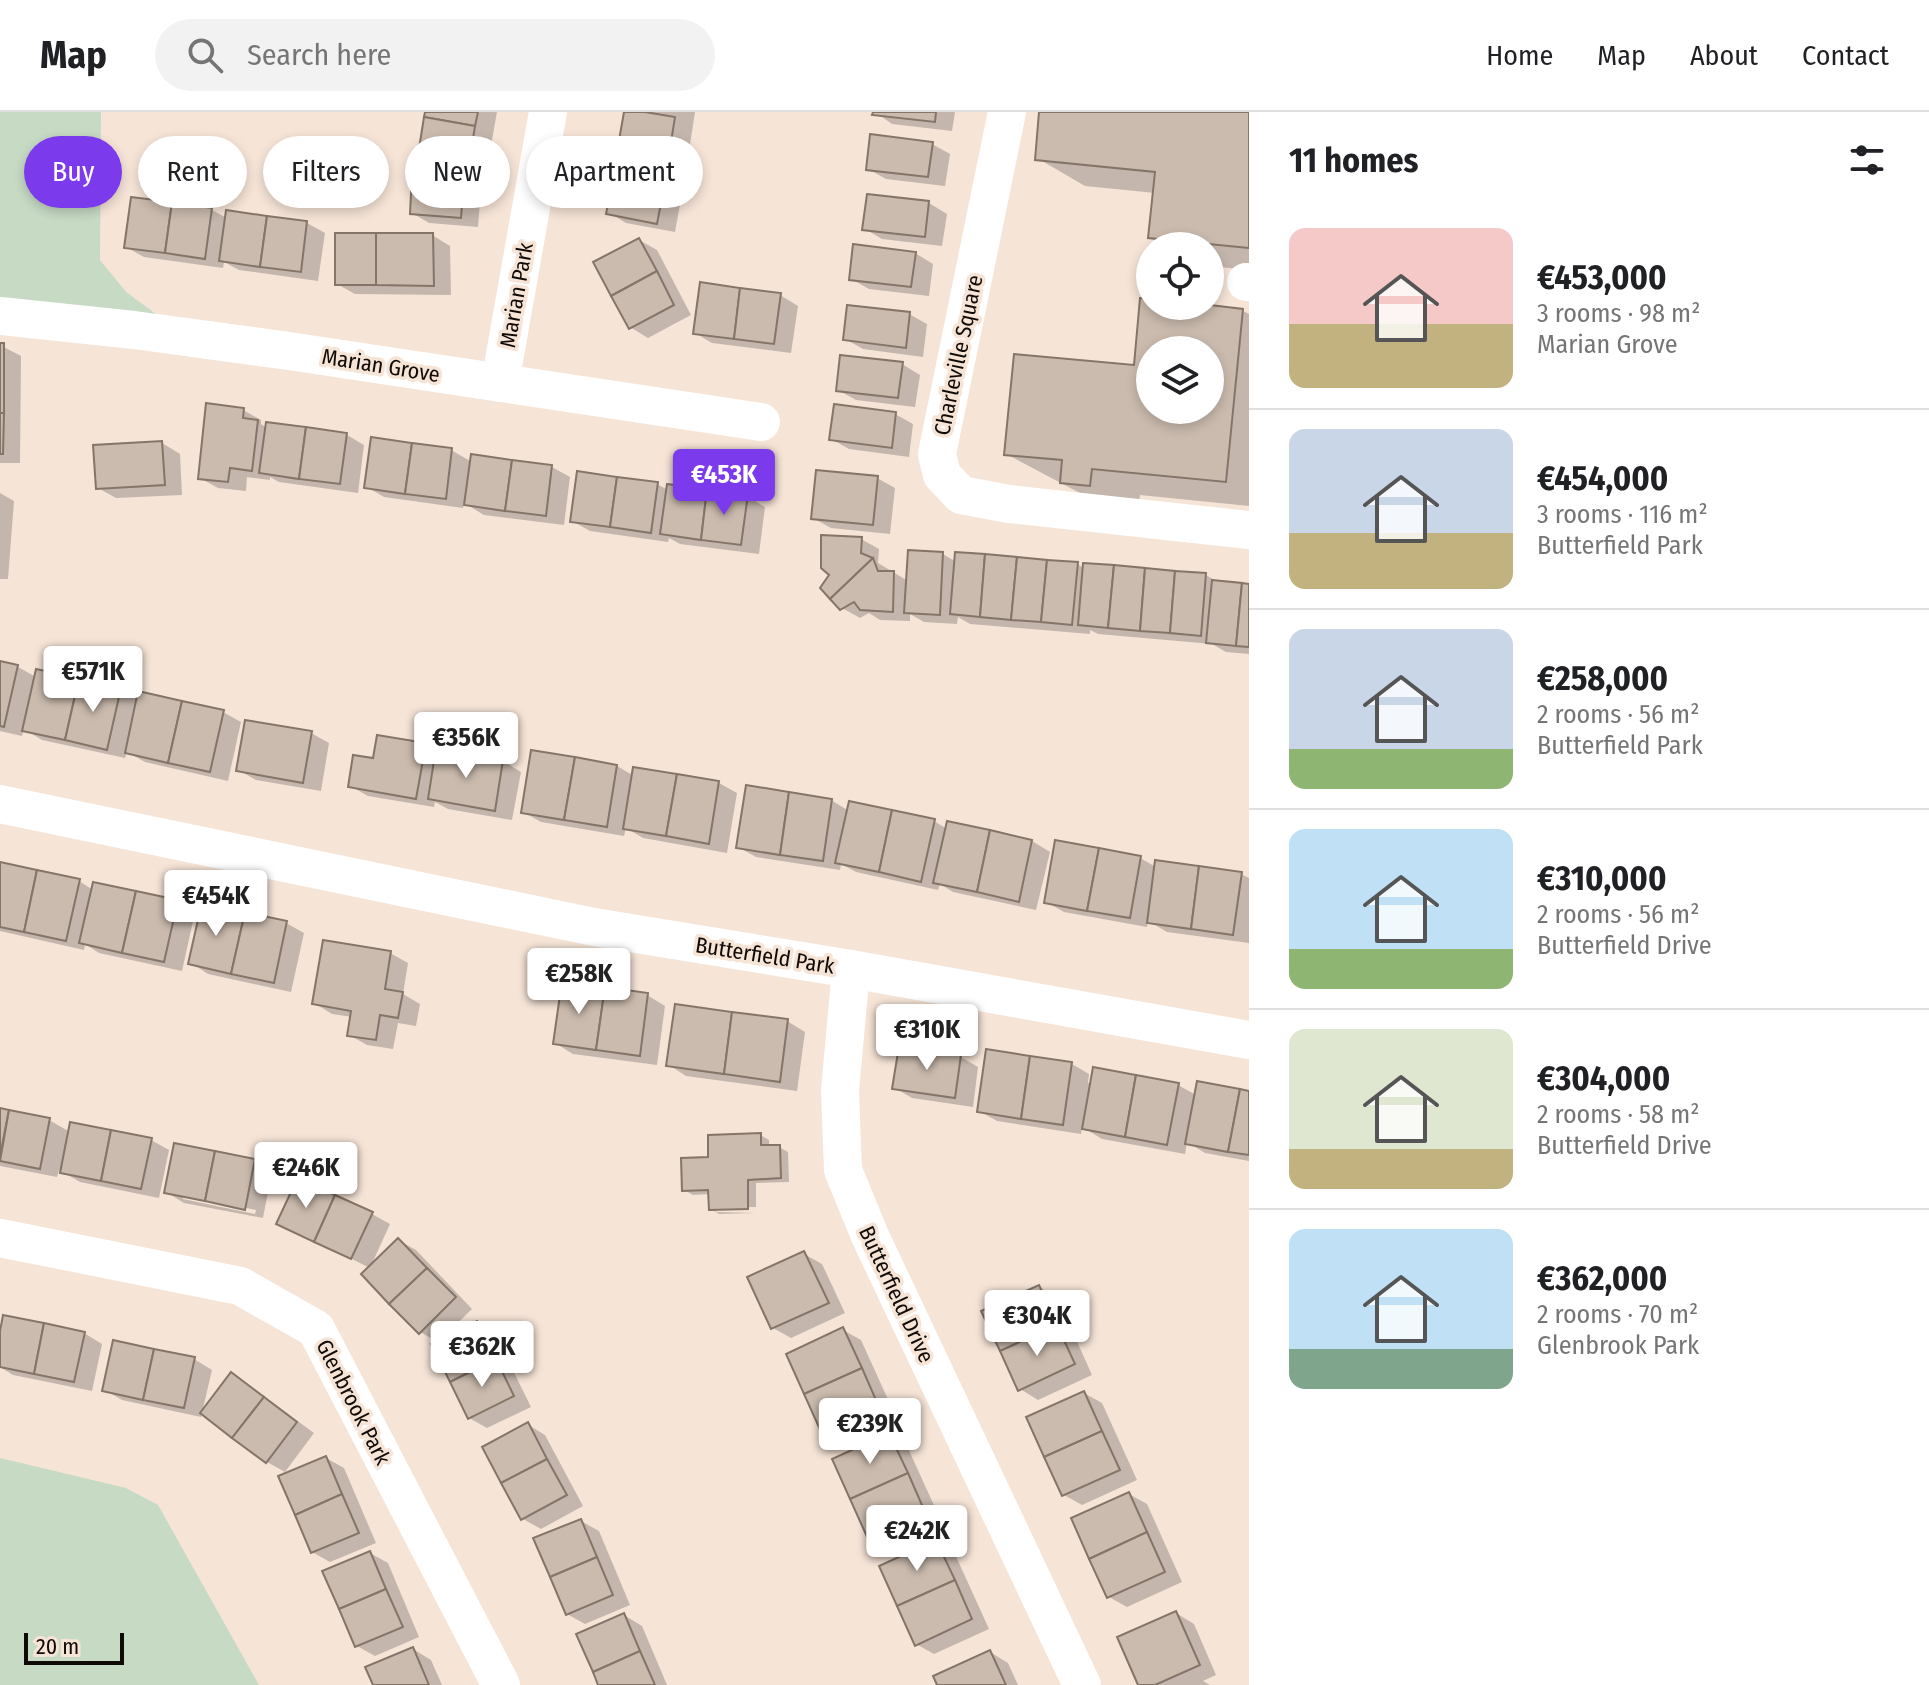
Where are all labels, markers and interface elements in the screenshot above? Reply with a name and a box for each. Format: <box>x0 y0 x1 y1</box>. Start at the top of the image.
search box <box>155 19 715 91</box>
text: Map <box>40 32 107 78</box>
icon: search <box>183 33 227 77</box>
text: Search here <box>247 37 391 73</box>
text: Home <box>1486 39 1553 72</box>
text: Map <box>1597 39 1646 72</box>
text: About <box>1690 39 1758 72</box>
text: Contact <box>1802 39 1889 72</box>
chip: Buy <box>24 136 122 208</box>
chip: Rent <box>138 136 247 208</box>
chip: Filters <box>263 136 389 208</box>
chip: New <box>405 136 510 208</box>
chip: Apartment <box>526 136 703 208</box>
icon: filters <box>1845 138 1889 182</box>
text: 11 homes <box>1289 140 1418 181</box>
map controls <box>1136 232 1224 424</box>
button: locate <box>1136 232 1224 320</box>
street label: Marian Park <box>494 240 539 350</box>
text: €453,000 <box>1537 257 1667 298</box>
icon: home <box>1353 260 1449 356</box>
street label: Charleville Square <box>928 272 989 438</box>
text: 3 rooms · 98 m² <box>1537 298 1700 329</box>
text: Marian Grove <box>1537 329 1678 360</box>
button: layers <box>1136 336 1224 424</box>
street label: Marian Grove <box>320 343 442 388</box>
pin: €453K <box>668 449 780 517</box>
text: €454,000 <box>1537 458 1668 499</box>
text: €453K <box>691 459 757 490</box>
icon: home <box>1353 461 1449 557</box>
text: 3 rooms · 116 m² <box>1537 499 1708 530</box>
text: Butterfield Park <box>1537 530 1703 561</box>
pin: €571K <box>37 646 149 714</box>
text: €571K <box>61 656 125 687</box>
text: €258,000 <box>1537 658 1668 699</box>
icon: home <box>1353 661 1449 757</box>
text: 2 rooms · 56 m² <box>1537 699 1699 730</box>
pin: €356K <box>410 712 522 780</box>
text: €356K <box>432 722 500 753</box>
text: Butterfield Park <box>1537 730 1703 761</box>
text: €310,000 <box>1537 858 1666 899</box>
icon: home <box>1353 861 1449 957</box>
pin: €454K <box>160 870 272 938</box>
text: €454K <box>182 880 250 911</box>
text: 2 rooms · 56 m² <box>1537 899 1699 930</box>
text: Butterfield Drive <box>1537 930 1712 961</box>
street label: Butterfield Park <box>694 931 837 980</box>
pin: €258K <box>523 948 635 1016</box>
text: €258K <box>545 958 613 989</box>
pin: €310K <box>871 1004 983 1072</box>
text: €310K <box>894 1014 960 1045</box>
text: €304,000 <box>1537 1058 1670 1099</box>
icon: home <box>1353 1061 1449 1157</box>
text: 2 rooms · 58 m² <box>1537 1099 1699 1130</box>
text: Butterfield Drive <box>1537 1130 1712 1161</box>
pin: €246K <box>250 1142 362 1210</box>
text: €246K <box>272 1152 340 1183</box>
street label: Butterfield Drive <box>853 1222 940 1367</box>
text: €362,000 <box>1537 1258 1667 1299</box>
icon: home <box>1353 1261 1449 1357</box>
pin: €304K <box>981 1290 1093 1358</box>
text: 2 rooms · 70 m² <box>1537 1299 1698 1330</box>
text: €304K <box>1003 1300 1071 1331</box>
pin: €362K <box>426 1321 538 1389</box>
text: Glenbrook Park <box>1537 1330 1699 1361</box>
text: €362K <box>449 1331 515 1362</box>
street label: Glenbrook Park <box>310 1335 397 1470</box>
pin: €239K <box>814 1398 926 1466</box>
text: €239K <box>837 1408 903 1439</box>
pin: €242K <box>861 1505 973 1573</box>
text: €242K <box>884 1515 950 1546</box>
scale bar <box>24 1629 124 1665</box>
text: 20 m <box>36 1633 79 1660</box>

